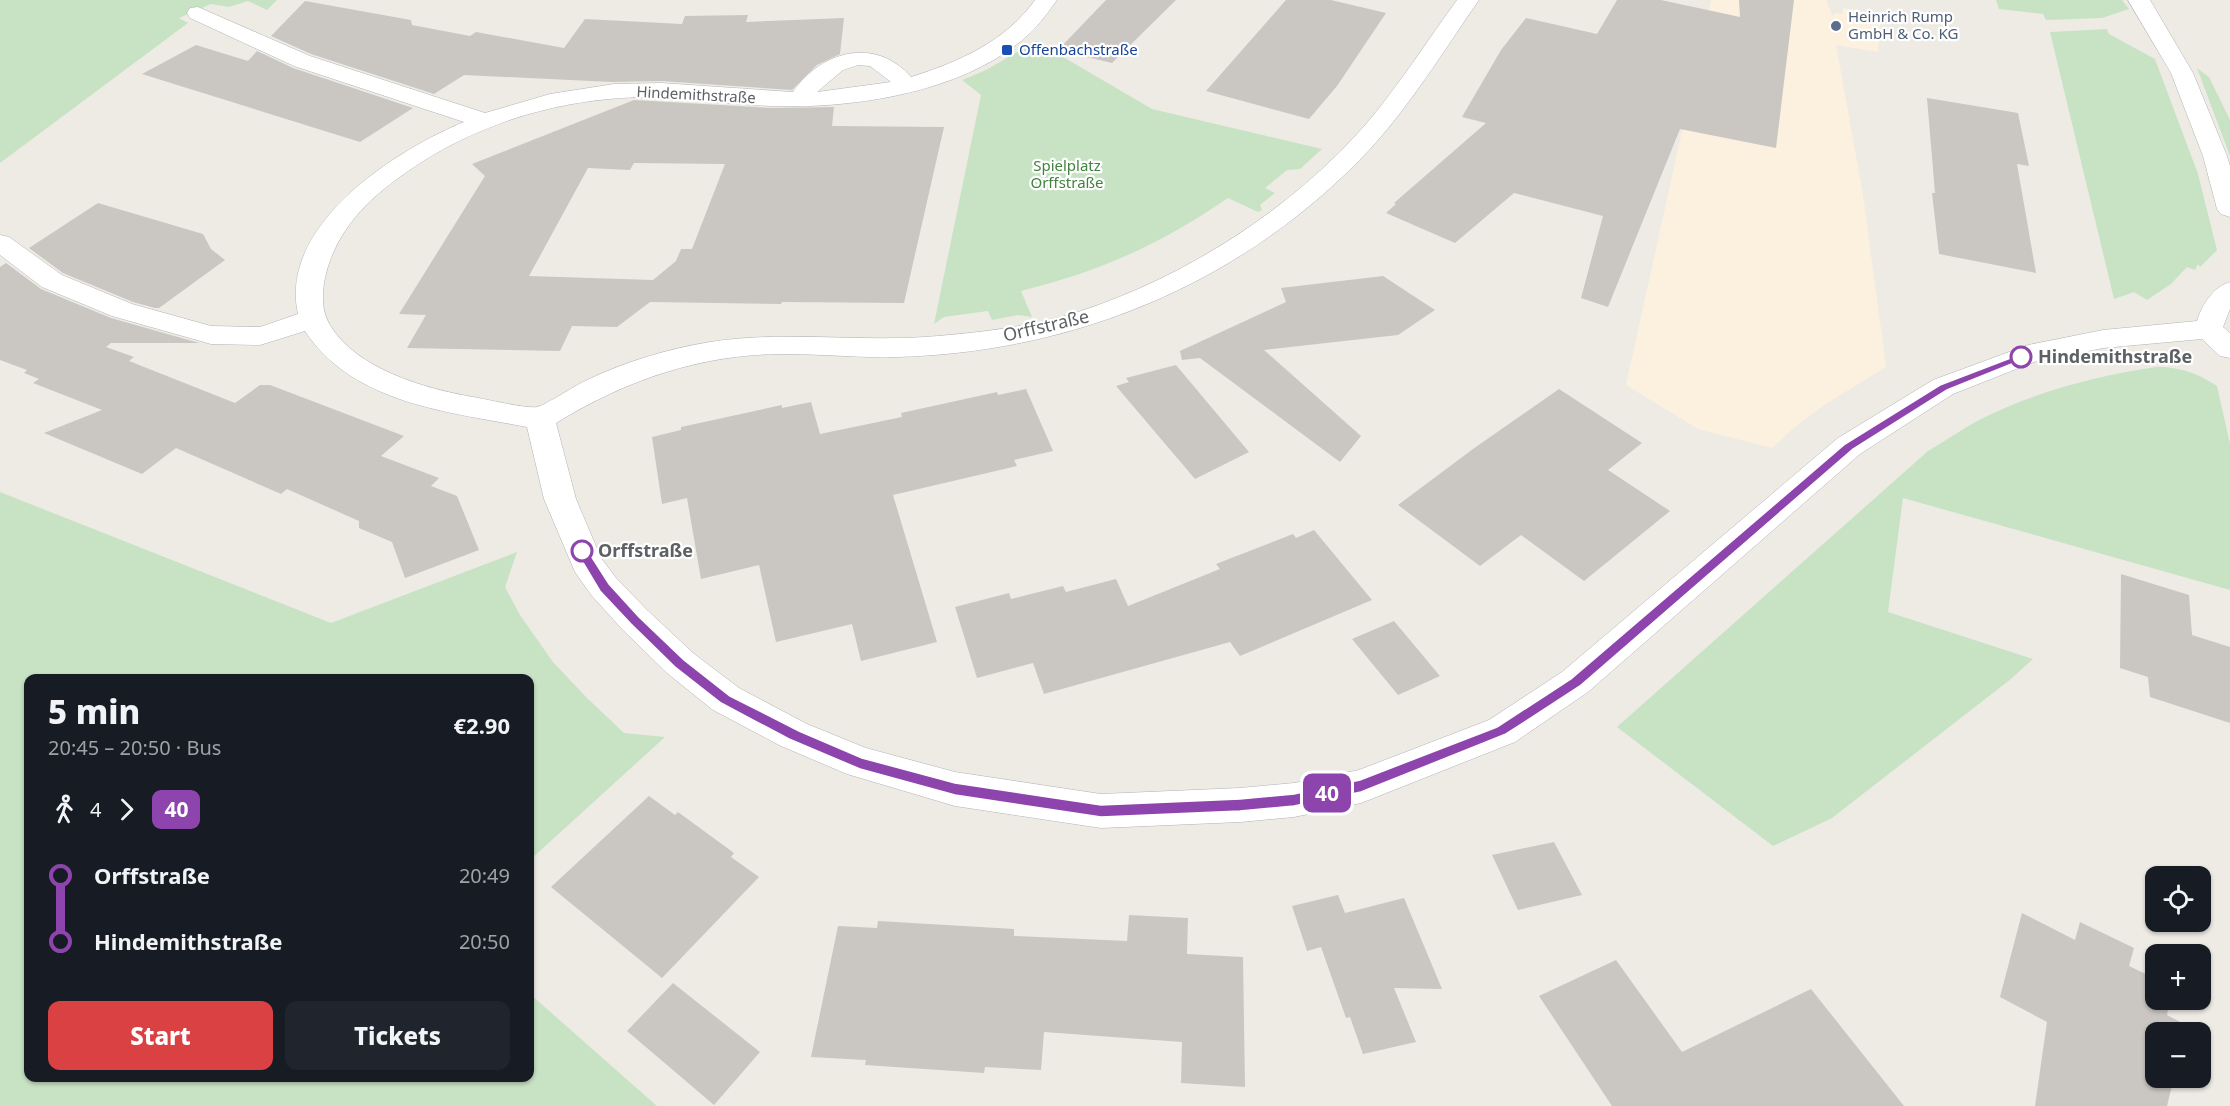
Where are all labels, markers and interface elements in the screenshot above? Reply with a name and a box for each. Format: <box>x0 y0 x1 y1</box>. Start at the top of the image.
place label: Heinrich Rump GmbH & Co. KG <box>1848 6 1958 43</box>
marker: Heinrich Rump GmbH & Co. KG <box>1829 19 1843 33</box>
place label: Offenbachstraße <box>1019 39 1138 59</box>
marker: Offenbachstraße <box>1000 43 1014 57</box>
street label: Hindemithstraße <box>636 81 756 107</box>
park label: Spielplatz Orffstraße <box>1030 155 1104 192</box>
street label: Orffstraße <box>1000 303 1091 347</box>
place label: Hindemithstraße <box>2038 344 2192 368</box>
marker: Hindemithstraße <box>2010 346 2032 368</box>
place label: Orffstraße <box>598 538 693 562</box>
marker: Orffstraße <box>571 540 593 562</box>
text: 5 min <box>48 689 140 734</box>
text: €2.90 <box>453 710 510 740</box>
text: 20:45 – 20:50 · Bus <box>48 734 221 761</box>
line badge: 40 <box>1300 774 1354 812</box>
text: 40 <box>1315 779 1339 807</box>
icon: walk <box>48 793 81 826</box>
icon: forward <box>110 793 143 826</box>
text: 40 <box>164 795 188 823</box>
text: 4 <box>90 796 101 823</box>
text: Orffstraße <box>94 860 210 890</box>
text: 20:49 <box>459 862 510 889</box>
map controls <box>2145 866 2211 1088</box>
button: locate <box>2145 866 2211 932</box>
text: Hindemithstraße <box>94 926 282 956</box>
text: 20:50 <box>459 928 510 955</box>
button: + <box>2145 944 2211 1010</box>
button: Start <box>48 1001 273 1070</box>
button: Tickets <box>285 1001 510 1070</box>
button: − <box>2145 1022 2211 1088</box>

